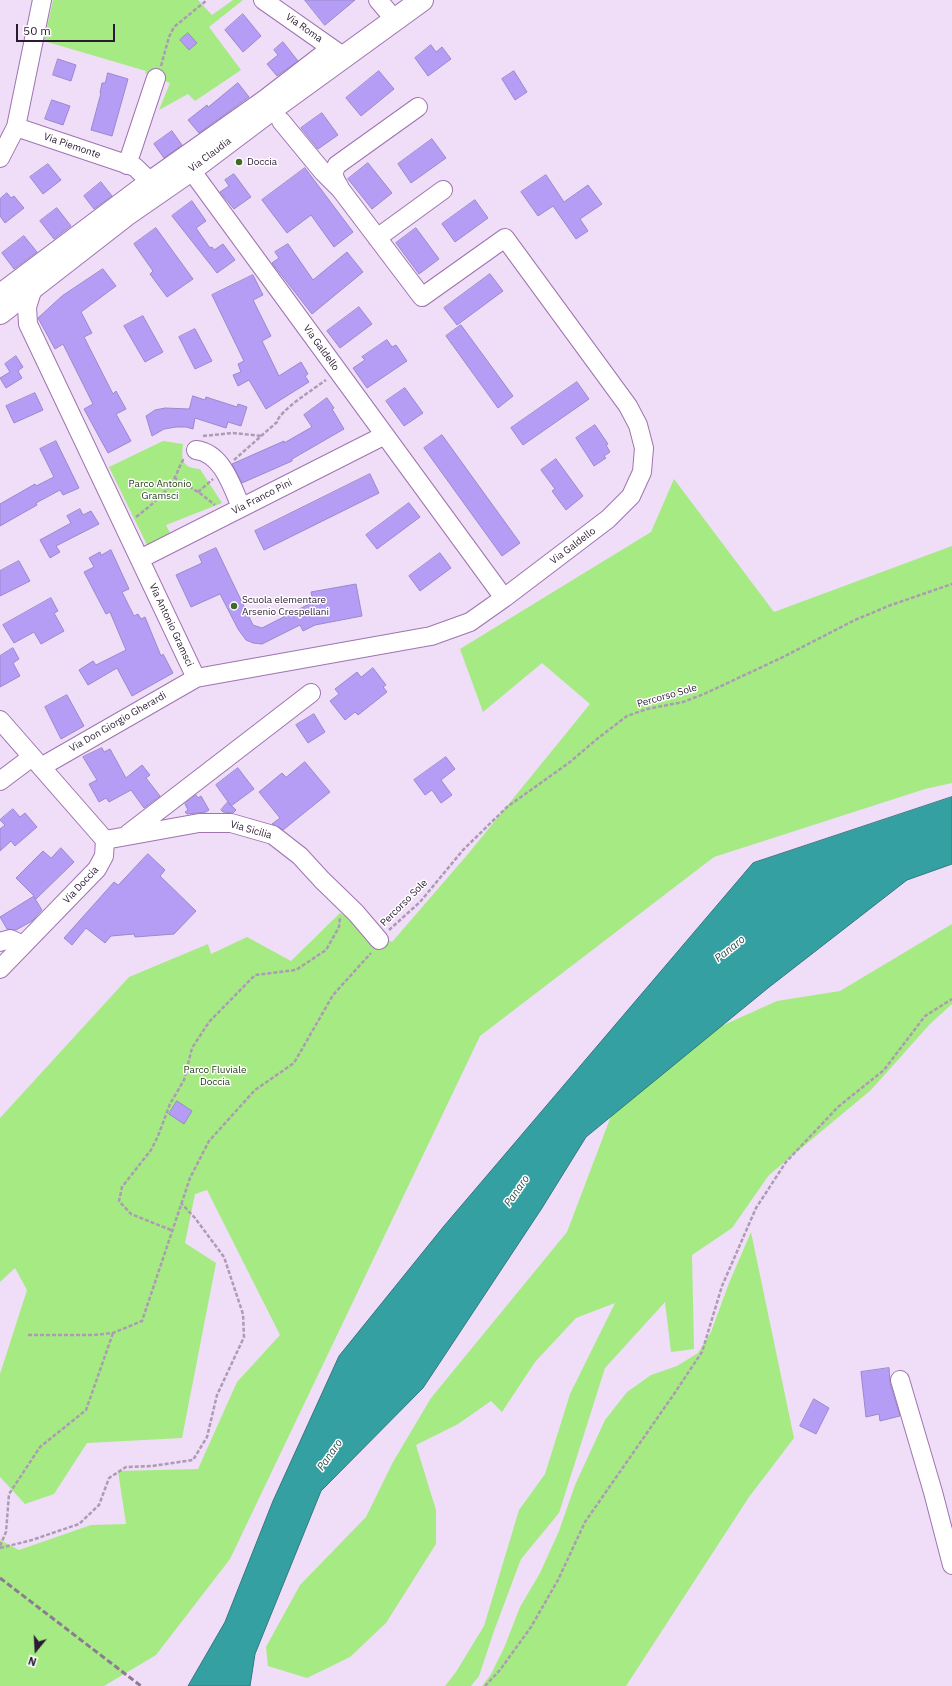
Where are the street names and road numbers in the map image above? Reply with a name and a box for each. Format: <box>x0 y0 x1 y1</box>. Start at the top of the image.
street label: Via Roma <box>283 11 325 45</box>
street label: Via Piemonte <box>42 131 102 161</box>
street label: Via Claudia <box>186 135 234 175</box>
street label: Via Galdello <box>300 323 342 373</box>
street label: Via Franco Pini <box>230 477 294 517</box>
street label: Via Galdello <box>548 525 598 567</box>
street label: Via Antonio Gramsci <box>146 581 196 669</box>
street label: Percorso Sole <box>636 682 698 710</box>
street label: Via Don Giorgio Gherardi <box>67 689 169 755</box>
street label: Via Sicilia <box>229 818 273 842</box>
street label: Via Doccia <box>61 864 101 906</box>
street label: Percorso Sole <box>378 877 430 929</box>

